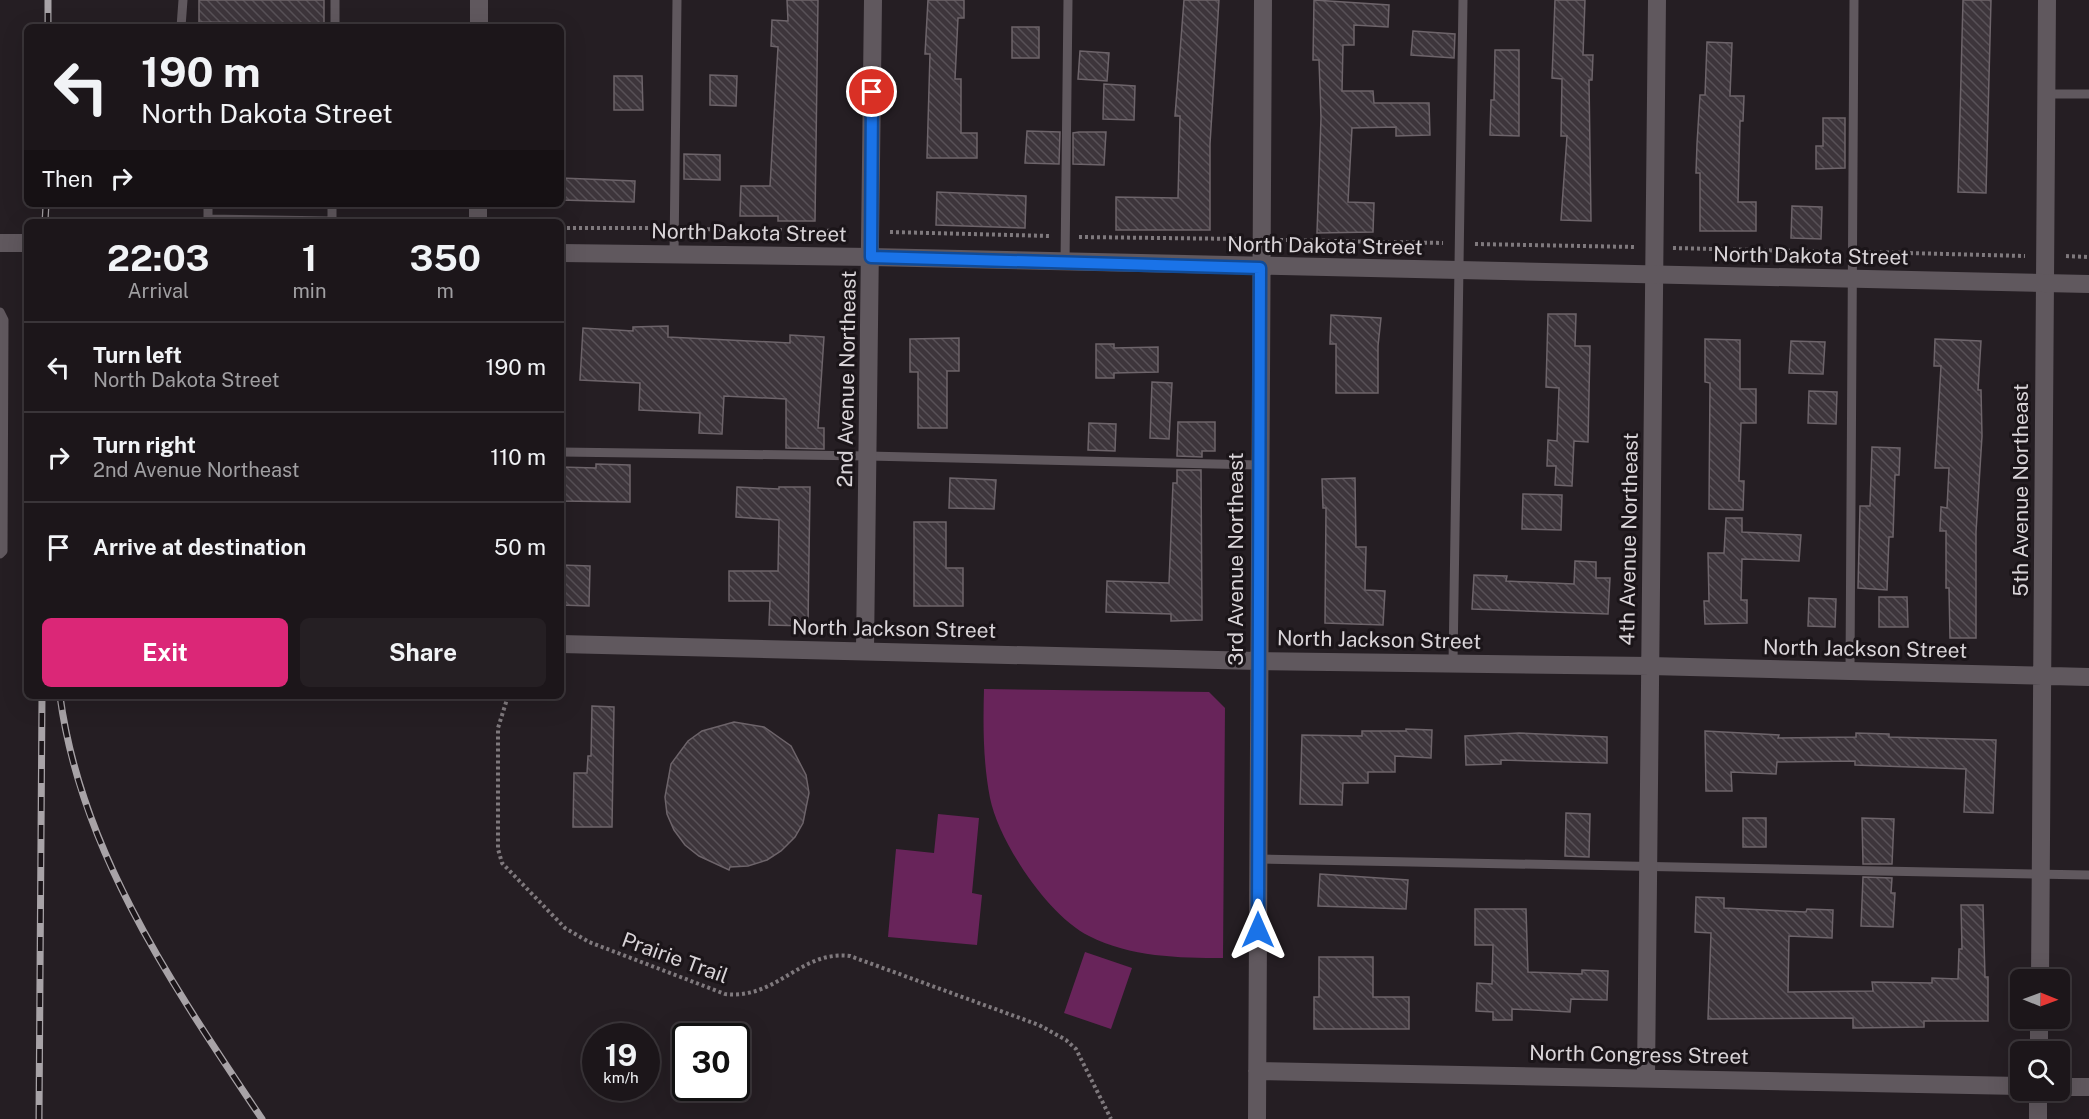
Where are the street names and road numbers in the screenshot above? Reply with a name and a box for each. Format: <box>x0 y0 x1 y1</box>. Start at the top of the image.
street label: North Dakota Street <box>651 218 847 247</box>
street label: North Dakota Street <box>1227 231 1423 260</box>
street label: North Dakota Street <box>1713 241 1909 270</box>
street label: 2nd Avenue Northeast <box>832 270 861 488</box>
street label: 5th Avenue Northeast <box>2008 383 2033 597</box>
street label: 4th Avenue Northeast <box>1614 432 1643 646</box>
street label: 3rd Avenue Northeast <box>1223 452 1248 666</box>
street label: North Jackson Street <box>792 614 996 643</box>
street label: North Jackson Street <box>1277 625 1481 654</box>
street label: North Jackson Street <box>1763 634 1967 663</box>
street label: Prairie Trail <box>619 927 732 988</box>
street label: North Congress Street <box>1529 1040 1749 1069</box>

